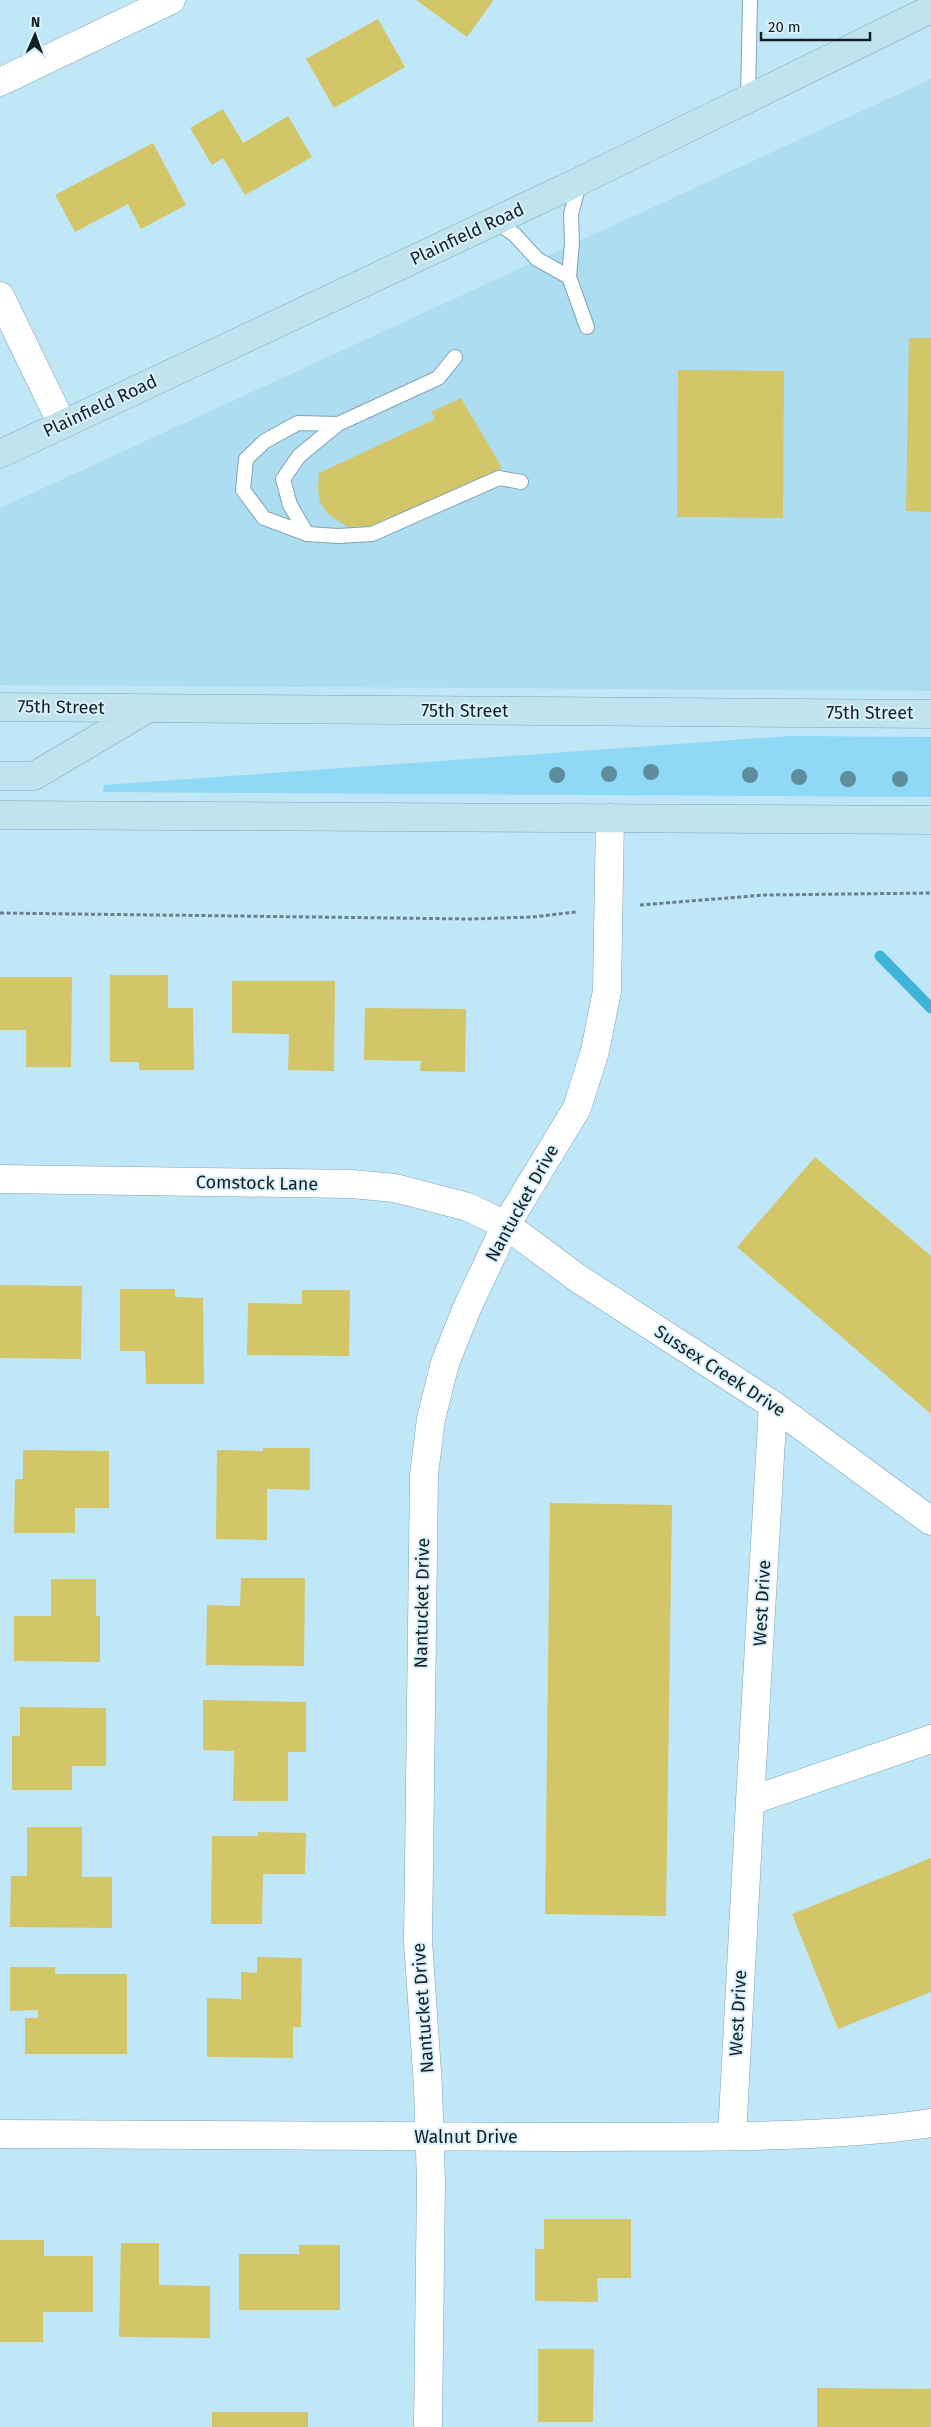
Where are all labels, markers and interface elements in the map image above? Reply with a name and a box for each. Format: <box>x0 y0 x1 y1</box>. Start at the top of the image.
north arrow <box>10 10 60 60</box>
scale bar <box>761 10 870 42</box>
text: N <box>30 14 40 31</box>
text: 20 m <box>768 18 801 36</box>
street label: Plainfield Road <box>406 198 528 270</box>
street label: Plainfield Road <box>39 370 161 442</box>
street label: 75th Street <box>17 695 105 719</box>
street label: 75th Street <box>421 700 509 722</box>
street label: 75th Street <box>826 702 914 724</box>
street label: Nantucket Drive <box>481 1141 563 1265</box>
street label: Comstock Lane <box>196 1171 318 1195</box>
street label: Sussex Creek Drive <box>650 1320 790 1422</box>
street label: Nantucket Drive <box>410 1538 434 1668</box>
street label: West Drive <box>749 1559 775 1647</box>
street label: Nantucket Drive <box>407 1942 439 2074</box>
street label: West Drive <box>725 1969 751 2057</box>
street label: Walnut Drive <box>414 2126 518 2148</box>

